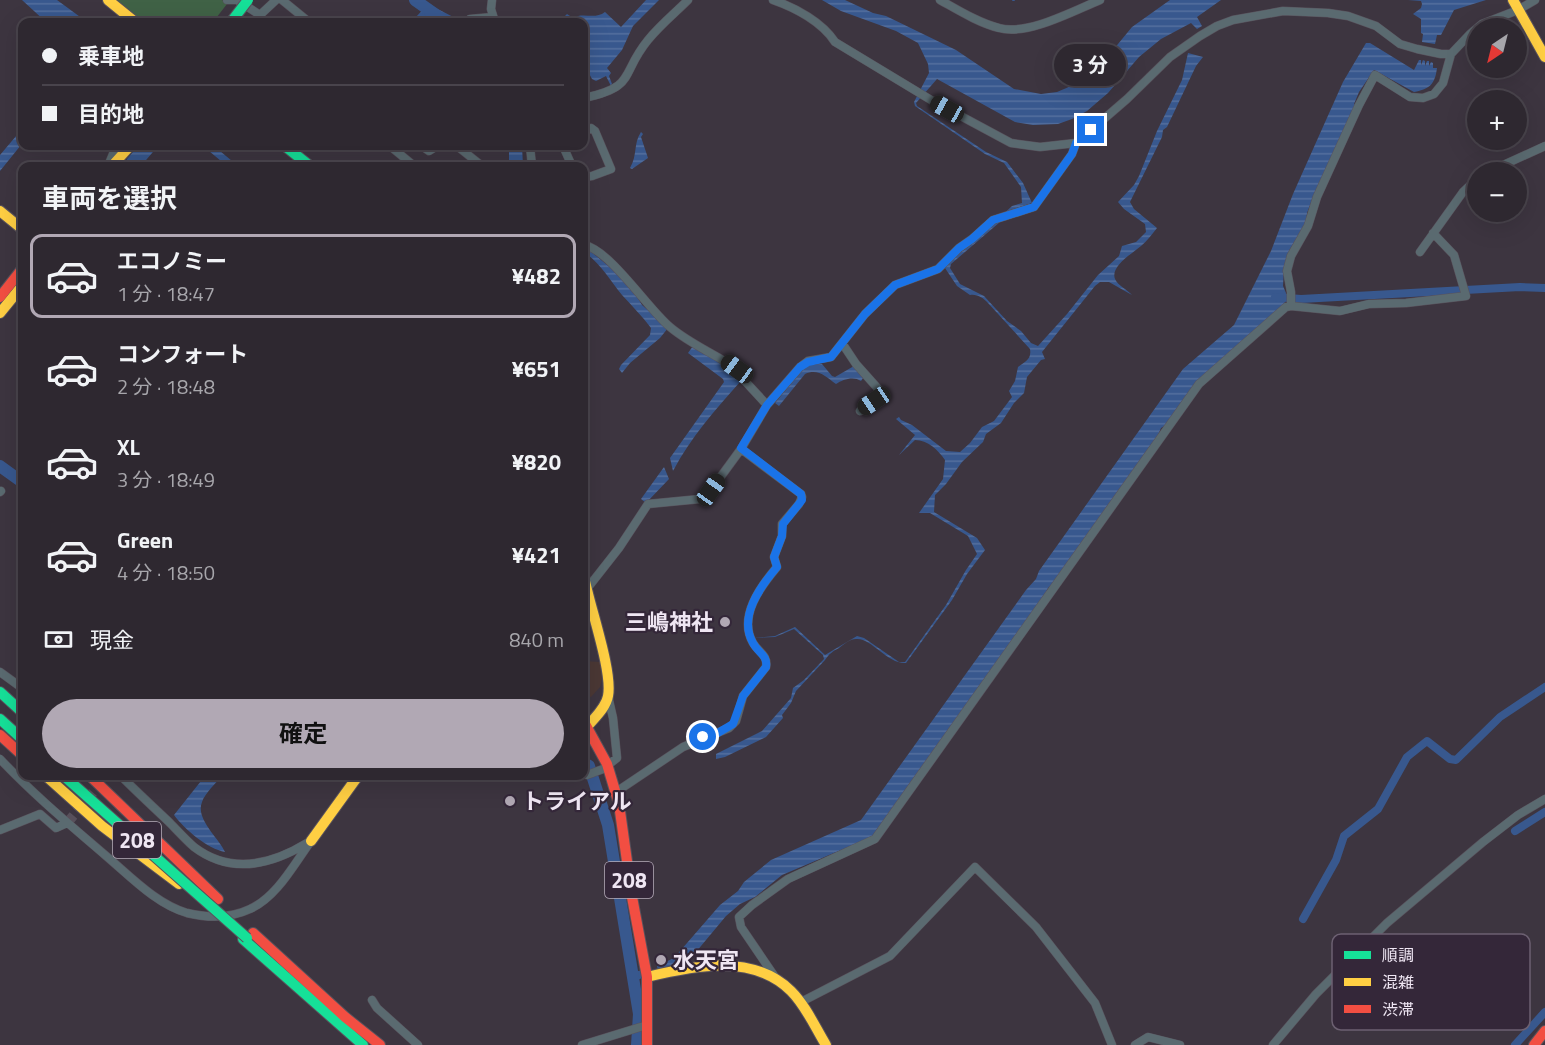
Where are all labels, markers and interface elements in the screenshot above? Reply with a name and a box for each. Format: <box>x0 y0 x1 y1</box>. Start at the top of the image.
north arrow <box>1467 18 1527 78</box>
map controls <box>1467 18 1527 222</box>
text: 乗車地 <box>78 39 144 73</box>
callout: 3 分 <box>1055 43 1127 85</box>
text: 3 分 <box>1072 49 1108 80</box>
button: + <box>1467 90 1527 150</box>
car <box>927 92 967 126</box>
text: 目的地 <box>78 97 144 131</box>
route end <box>1077 116 1104 143</box>
button: − <box>1467 162 1527 222</box>
text: 車両を選択 <box>42 177 177 218</box>
text: エコノミー <box>117 244 227 278</box>
icon: car <box>45 249 99 303</box>
text: ¥482 <box>512 259 561 293</box>
text: 1 分 · 18:47 <box>117 278 215 309</box>
text: コンフォート <box>117 337 248 371</box>
icon: car <box>45 342 99 396</box>
car <box>717 351 757 387</box>
text: ¥651 <box>512 352 561 386</box>
text: 2 分 · 18:48 <box>117 371 215 402</box>
car <box>854 383 894 419</box>
text: XL <box>117 430 140 464</box>
icon: car <box>45 435 99 489</box>
text: ¥820 <box>512 445 561 479</box>
text: 3 分 · 18:49 <box>117 464 215 495</box>
car <box>693 470 729 510</box>
text: Green <box>117 523 173 557</box>
icon: car <box>45 528 99 582</box>
text: ¥421 <box>512 538 561 572</box>
text: 4 分 · 18:50 <box>117 557 215 588</box>
place label: 三嶋神社 <box>625 605 713 639</box>
marker: 三嶋神社 <box>718 615 732 629</box>
icon: cash <box>42 623 75 656</box>
text: 現金 <box>90 623 134 657</box>
text: 840 m <box>509 624 564 655</box>
button: 確定 <box>42 699 564 768</box>
route start <box>689 723 716 750</box>
place label: トライアル <box>522 784 632 818</box>
marker: トライアル <box>503 794 517 808</box>
road number: 208 <box>113 822 161 858</box>
road number: 208 <box>605 862 653 898</box>
legend <box>1332 934 1530 1030</box>
place label: 水天宮 <box>673 943 739 977</box>
text: 順調 <box>1382 943 1414 967</box>
marker: 水天宮 <box>654 953 668 967</box>
text: 混雑 <box>1382 970 1414 994</box>
text: 渋滞 <box>1382 997 1414 1021</box>

